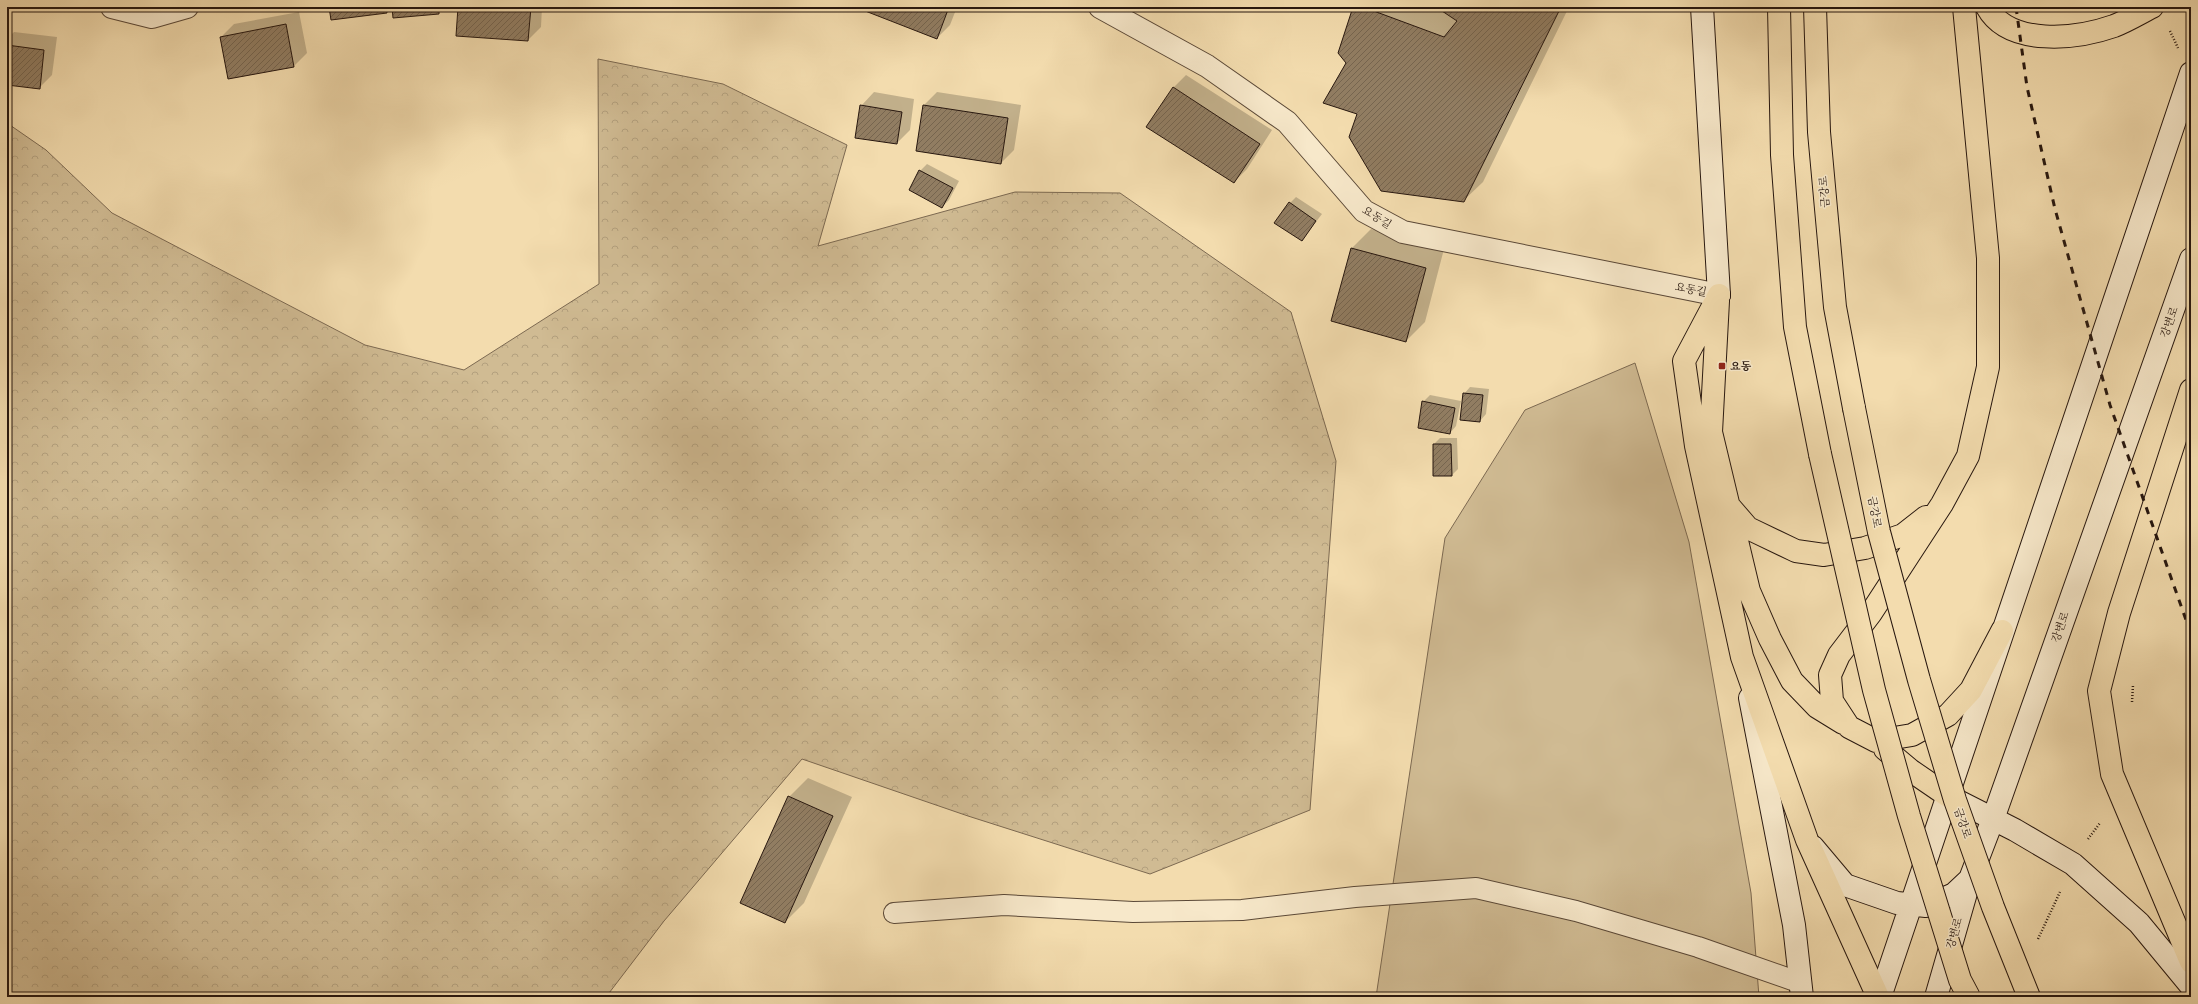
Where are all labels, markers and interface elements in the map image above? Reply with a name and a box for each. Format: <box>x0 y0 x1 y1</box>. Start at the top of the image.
street label: 금강로 <box>1816 175 1832 208</box>
street label: 요동길 <box>1360 203 1394 231</box>
street label: 요동길 <box>1674 279 1708 299</box>
street label: 강변로 <box>2157 304 2181 339</box>
place label: 요동 <box>1730 359 1752 373</box>
marker: 요동 <box>1717 361 1727 371</box>
street label: 금강로 <box>1865 495 1885 529</box>
street label: 강변로 <box>2048 609 2072 644</box>
street label: 금강로 <box>1951 806 1975 841</box>
street label: 강변로 <box>1943 915 1965 950</box>

